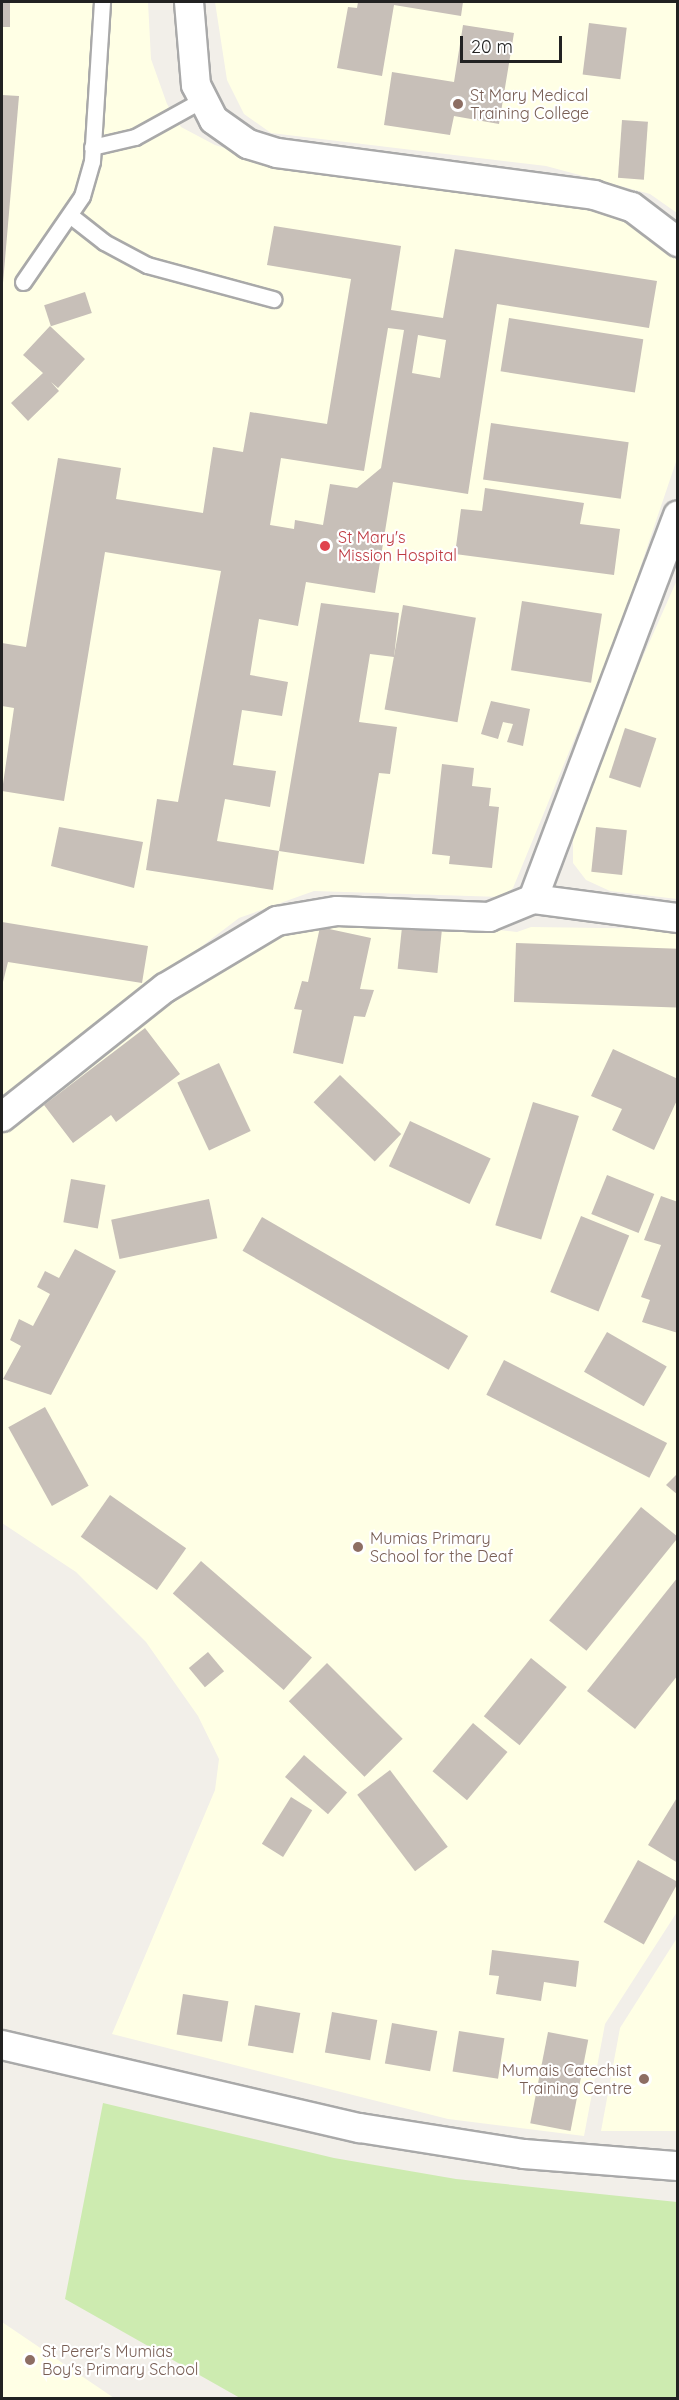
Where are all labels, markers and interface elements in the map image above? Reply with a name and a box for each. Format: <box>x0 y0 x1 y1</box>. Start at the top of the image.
scale bar <box>463 24 565 62</box>
text: 20 m <box>471 35 513 58</box>
place label: St Mary Medical Training College <box>470 85 589 123</box>
marker: St Mary Medical Training College <box>451 97 465 111</box>
place label: St Mary's Mission Hospital <box>338 527 457 565</box>
marker: St Mary's Mission Hospital <box>316 537 334 555</box>
place label: Mumias Primary School for the Deaf <box>370 1528 513 1566</box>
marker: Mumias Primary School for the Deaf <box>351 1540 365 1554</box>
place label: Mumais Catechist Training Centre <box>502 2060 632 2098</box>
marker: Mumais Catechist Training Centre <box>637 2072 651 2086</box>
place label: St Perer's Mumias Boy's Primary School <box>42 2341 199 2379</box>
marker: St Perer's Mumias Boy's Primary School <box>23 2353 37 2367</box>

